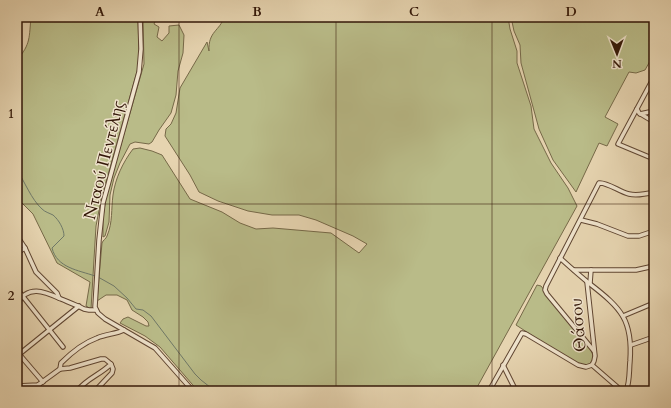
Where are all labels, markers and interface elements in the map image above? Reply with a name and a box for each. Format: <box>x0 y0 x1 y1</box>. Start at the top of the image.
text: A <box>95 3 105 21</box>
text: B <box>252 3 262 21</box>
text: C <box>409 3 419 21</box>
text: D <box>565 3 577 21</box>
north arrow <box>597 34 637 74</box>
text: N <box>612 56 622 71</box>
street label: Νταού Πεντέλης <box>78 98 130 222</box>
text: 1 <box>8 105 14 123</box>
text: 2 <box>8 287 15 305</box>
street label: Θάσου <box>564 297 592 353</box>

